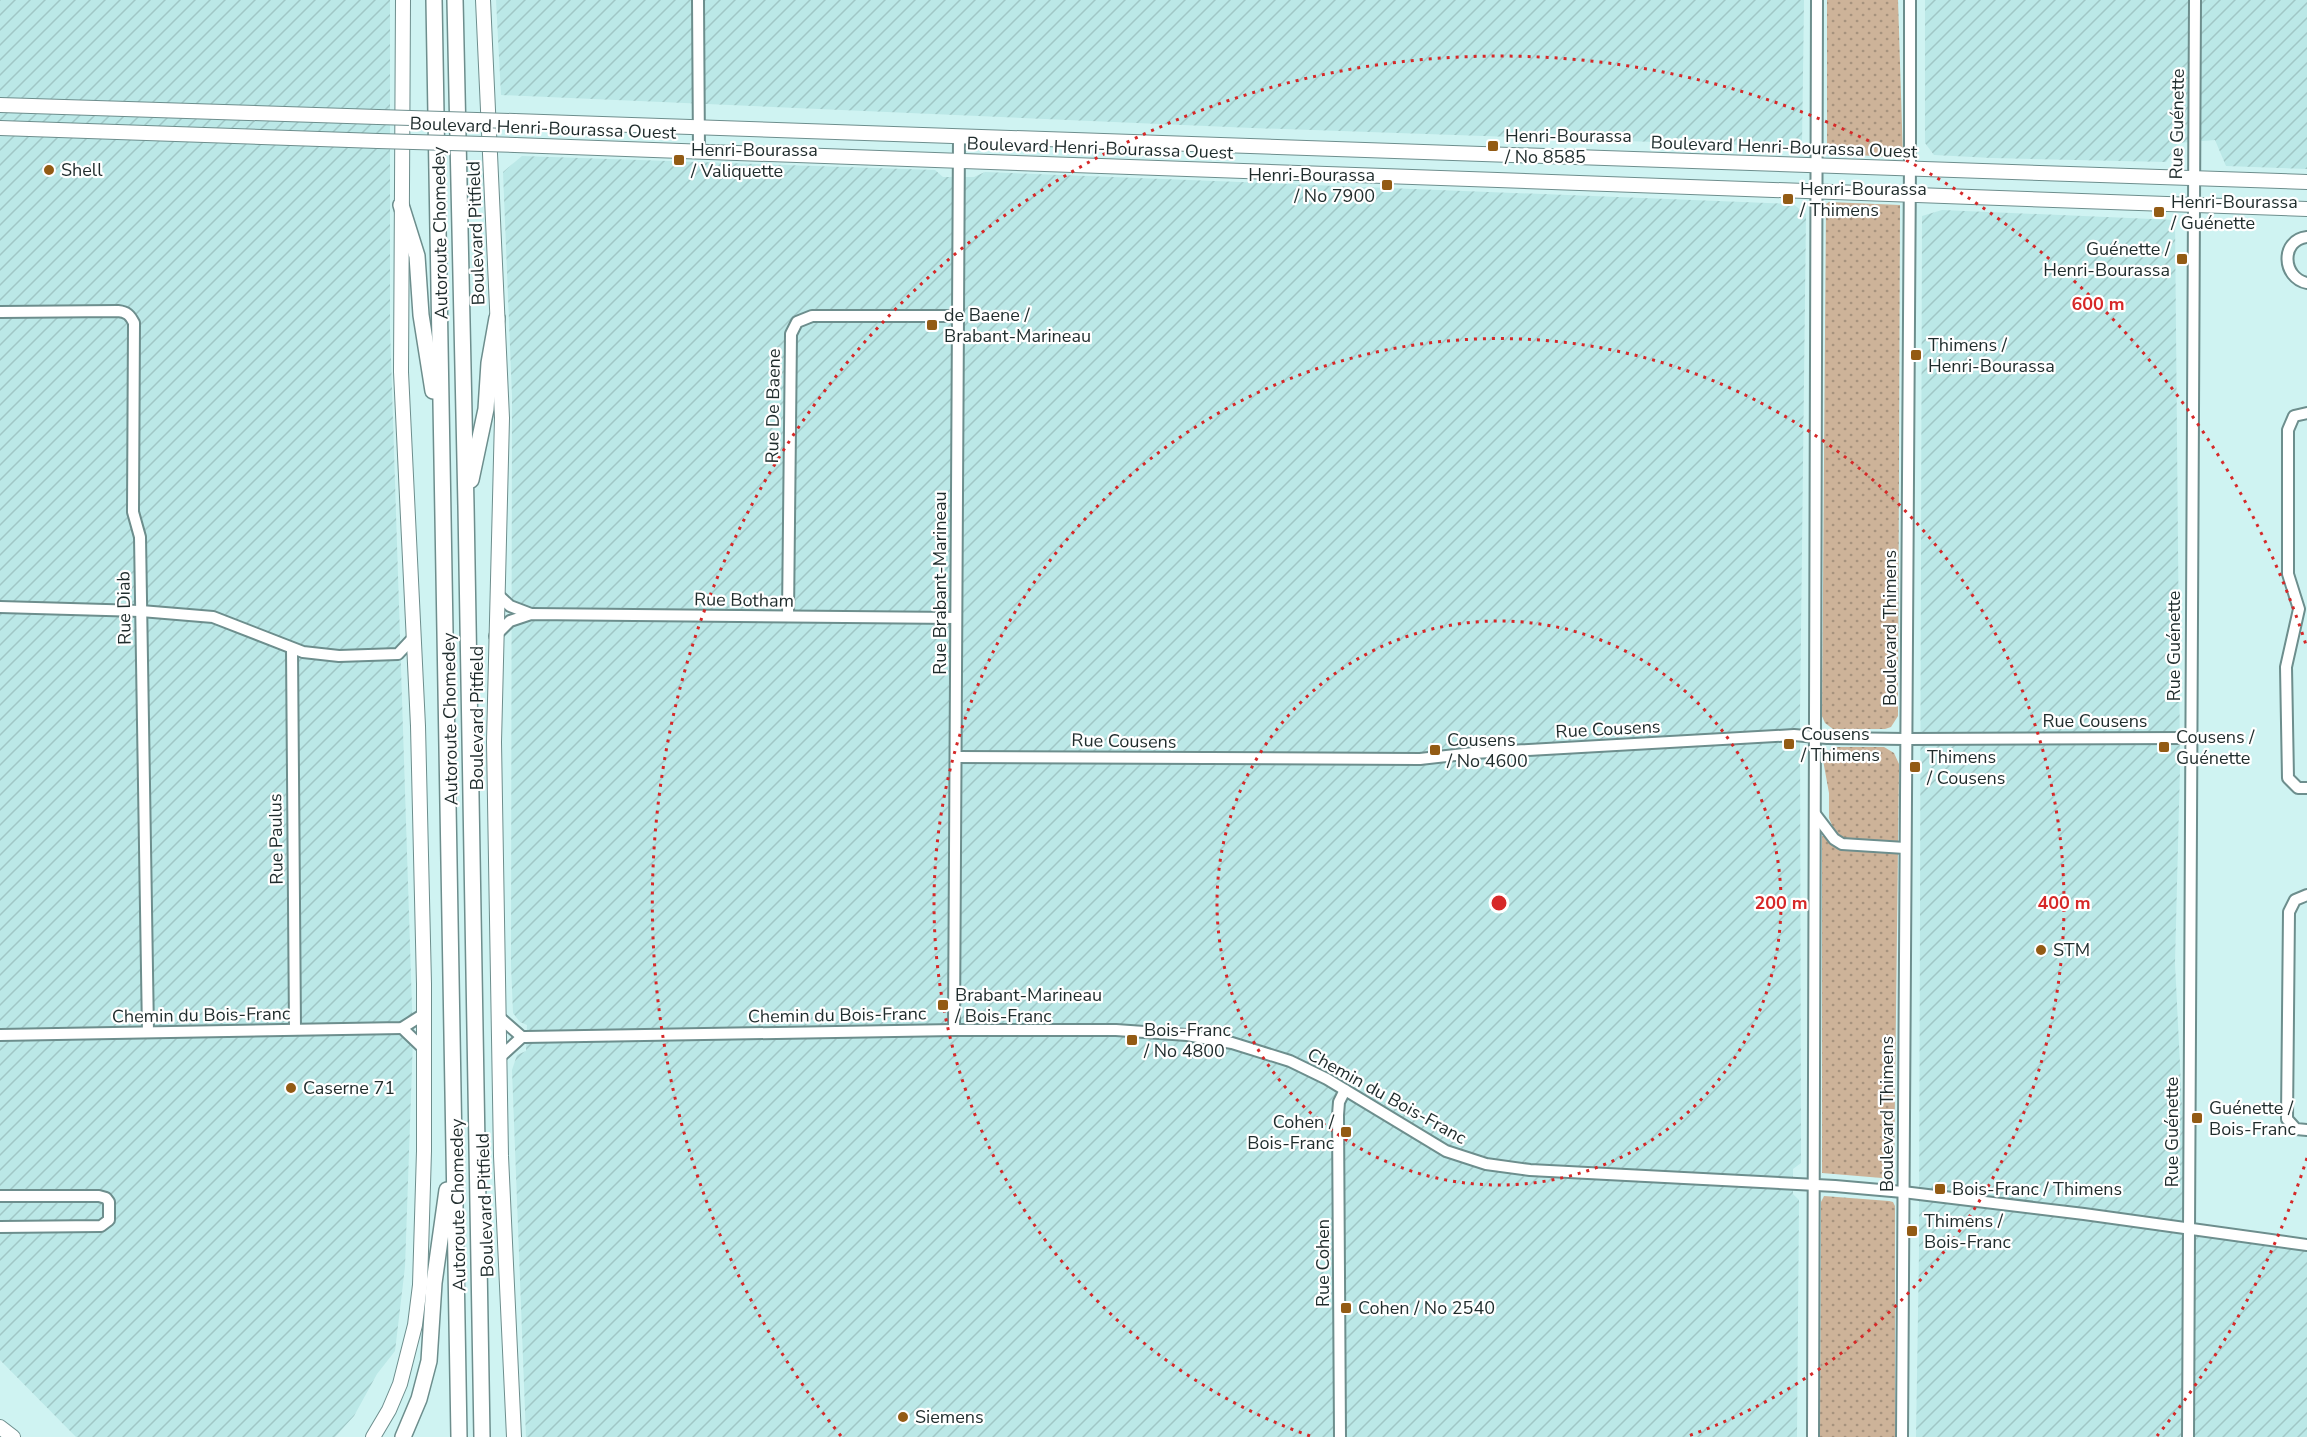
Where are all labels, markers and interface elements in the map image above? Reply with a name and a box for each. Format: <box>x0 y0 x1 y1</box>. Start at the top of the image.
street label: Rue Guénette <box>2164 68 2190 180</box>
street label: Boulevard Henri-Bourassa Ouest <box>409 111 677 145</box>
place label: Henri-Bourassa / No 8585 <box>1504 124 1632 169</box>
street label: Boulevard Henri-Bourassa Ouest <box>1650 130 1918 164</box>
street label: Boulevard Henri-Bourassa Ouest <box>966 131 1234 165</box>
place label: Henri-Bourassa / Valiquette <box>690 138 818 183</box>
marker: Henri-Bourassa / No 8585 <box>1486 139 1500 153</box>
street label: Autoroute Chomedey <box>426 146 454 320</box>
marker: Henri-Bourassa / Valiquette <box>672 153 686 167</box>
place label: Shell <box>61 158 103 182</box>
street label: Boulevard Pitfield <box>461 160 491 306</box>
marker: Shell <box>42 163 56 177</box>
place label: Henri-Bourassa / No 7900 <box>1248 163 1375 208</box>
place label: Henri-Bourassa / Thimens <box>1799 177 1927 222</box>
marker: Henri-Bourassa / No 7900 <box>1380 178 1394 192</box>
place label: Henri-Bourassa / Guénette <box>2170 190 2298 235</box>
marker: Henri-Bourassa / Thimens <box>1781 192 1795 206</box>
marker: Henri-Bourassa / Guénette <box>2152 205 2166 219</box>
place label: Guénette / Henri-Bourassa <box>2043 237 2171 282</box>
marker: Guénette / Henri-Bourassa <box>2175 252 2189 266</box>
text: 600 m <box>2071 292 2125 316</box>
place label: de Baene / Brabant-Marineau <box>944 303 1091 348</box>
marker: de Baene / Brabant-Marineau <box>925 318 939 332</box>
place label: Thimens / Henri-Bourassa <box>1928 333 2055 378</box>
street label: Rue De Baene <box>760 348 786 464</box>
marker: Thimens / Henri-Bourassa <box>1909 348 1923 362</box>
street label: Rue Brabant-Marineau <box>928 491 952 675</box>
street label: Boulevard Thimens <box>1878 550 1902 706</box>
street label: Rue Diab <box>111 571 137 645</box>
street label: Rue Botham <box>694 587 794 613</box>
street label: Rue Guénette <box>2162 591 2186 701</box>
street label: Autoroute Chomedey <box>436 632 464 806</box>
street label: Boulevard Pitfield <box>465 646 489 790</box>
street label: Rue Cousens <box>2042 709 2148 733</box>
street label: Rue Cousens <box>1555 714 1661 744</box>
place label: Cousens / Thimens <box>1800 722 1880 767</box>
place label: Cousens / Guénette <box>2176 725 2255 770</box>
street label: Rue Cousens <box>1071 728 1177 754</box>
place label: Cousens / No 4600 <box>1446 728 1528 773</box>
marker: Cousens / Thimens <box>1782 737 1796 751</box>
marker: Cousens / Guénette <box>2157 740 2171 754</box>
marker: Cousens / No 4600 <box>1428 743 1442 757</box>
place label: Thimens / Cousens <box>1926 745 2005 790</box>
marker: Thimens / Cousens <box>1908 760 1922 774</box>
street label: Rue Paulus <box>263 793 289 885</box>
text: 200 m <box>1754 891 1808 915</box>
text: 400 m <box>2037 891 2091 915</box>
centre of rings <box>1489 893 1509 913</box>
place label: STM <box>2053 938 2090 962</box>
marker: STM <box>2034 943 2048 957</box>
place label: Brabant-Marineau / Bois-Franc <box>954 983 1102 1028</box>
marker: Brabant-Marineau / Bois-Franc <box>936 998 950 1012</box>
street label: Chemin du Bois-Franc <box>112 1001 290 1029</box>
street label: Chemin du Bois-Franc <box>748 1001 926 1029</box>
place label: Bois-Franc / No 4800 <box>1143 1018 1231 1063</box>
marker: Bois-Franc / No 4800 <box>1125 1033 1139 1047</box>
street label: Boulevard Thimens <box>1875 1036 1899 1192</box>
street label: Chemin du Bois-Franc <box>1303 1042 1471 1150</box>
place label: Caserne 71 <box>303 1076 395 1100</box>
street label: Rue Guénette <box>2160 1077 2184 1187</box>
marker: Caserne 71 <box>284 1081 298 1095</box>
place label: Guénette / Bois-Franc <box>2209 1096 2296 1141</box>
place label: Cohen / Bois-Franc <box>1247 1110 1335 1155</box>
marker: Guénette / Bois-Franc <box>2190 1111 2204 1125</box>
street label: Autoroute Chomedey <box>444 1118 472 1292</box>
marker: Cohen / Bois-Franc <box>1339 1125 1353 1139</box>
street label: Boulevard Pitfield <box>470 1132 500 1278</box>
place label: Bois-Franc / Thimens <box>1952 1177 2122 1201</box>
marker: Bois-Franc / Thimens <box>1933 1182 1947 1196</box>
place label: Thimens / Bois-Franc <box>1924 1209 2011 1254</box>
street label: Rue Cohen <box>1311 1219 1335 1307</box>
marker: Thimens / Bois-Franc <box>1905 1224 1919 1238</box>
place label: Cohen / No 2540 <box>1358 1296 1495 1320</box>
marker: Cohen / No 2540 <box>1339 1301 1353 1315</box>
place label: Siemens <box>915 1405 984 1429</box>
marker: Siemens <box>896 1410 910 1424</box>

